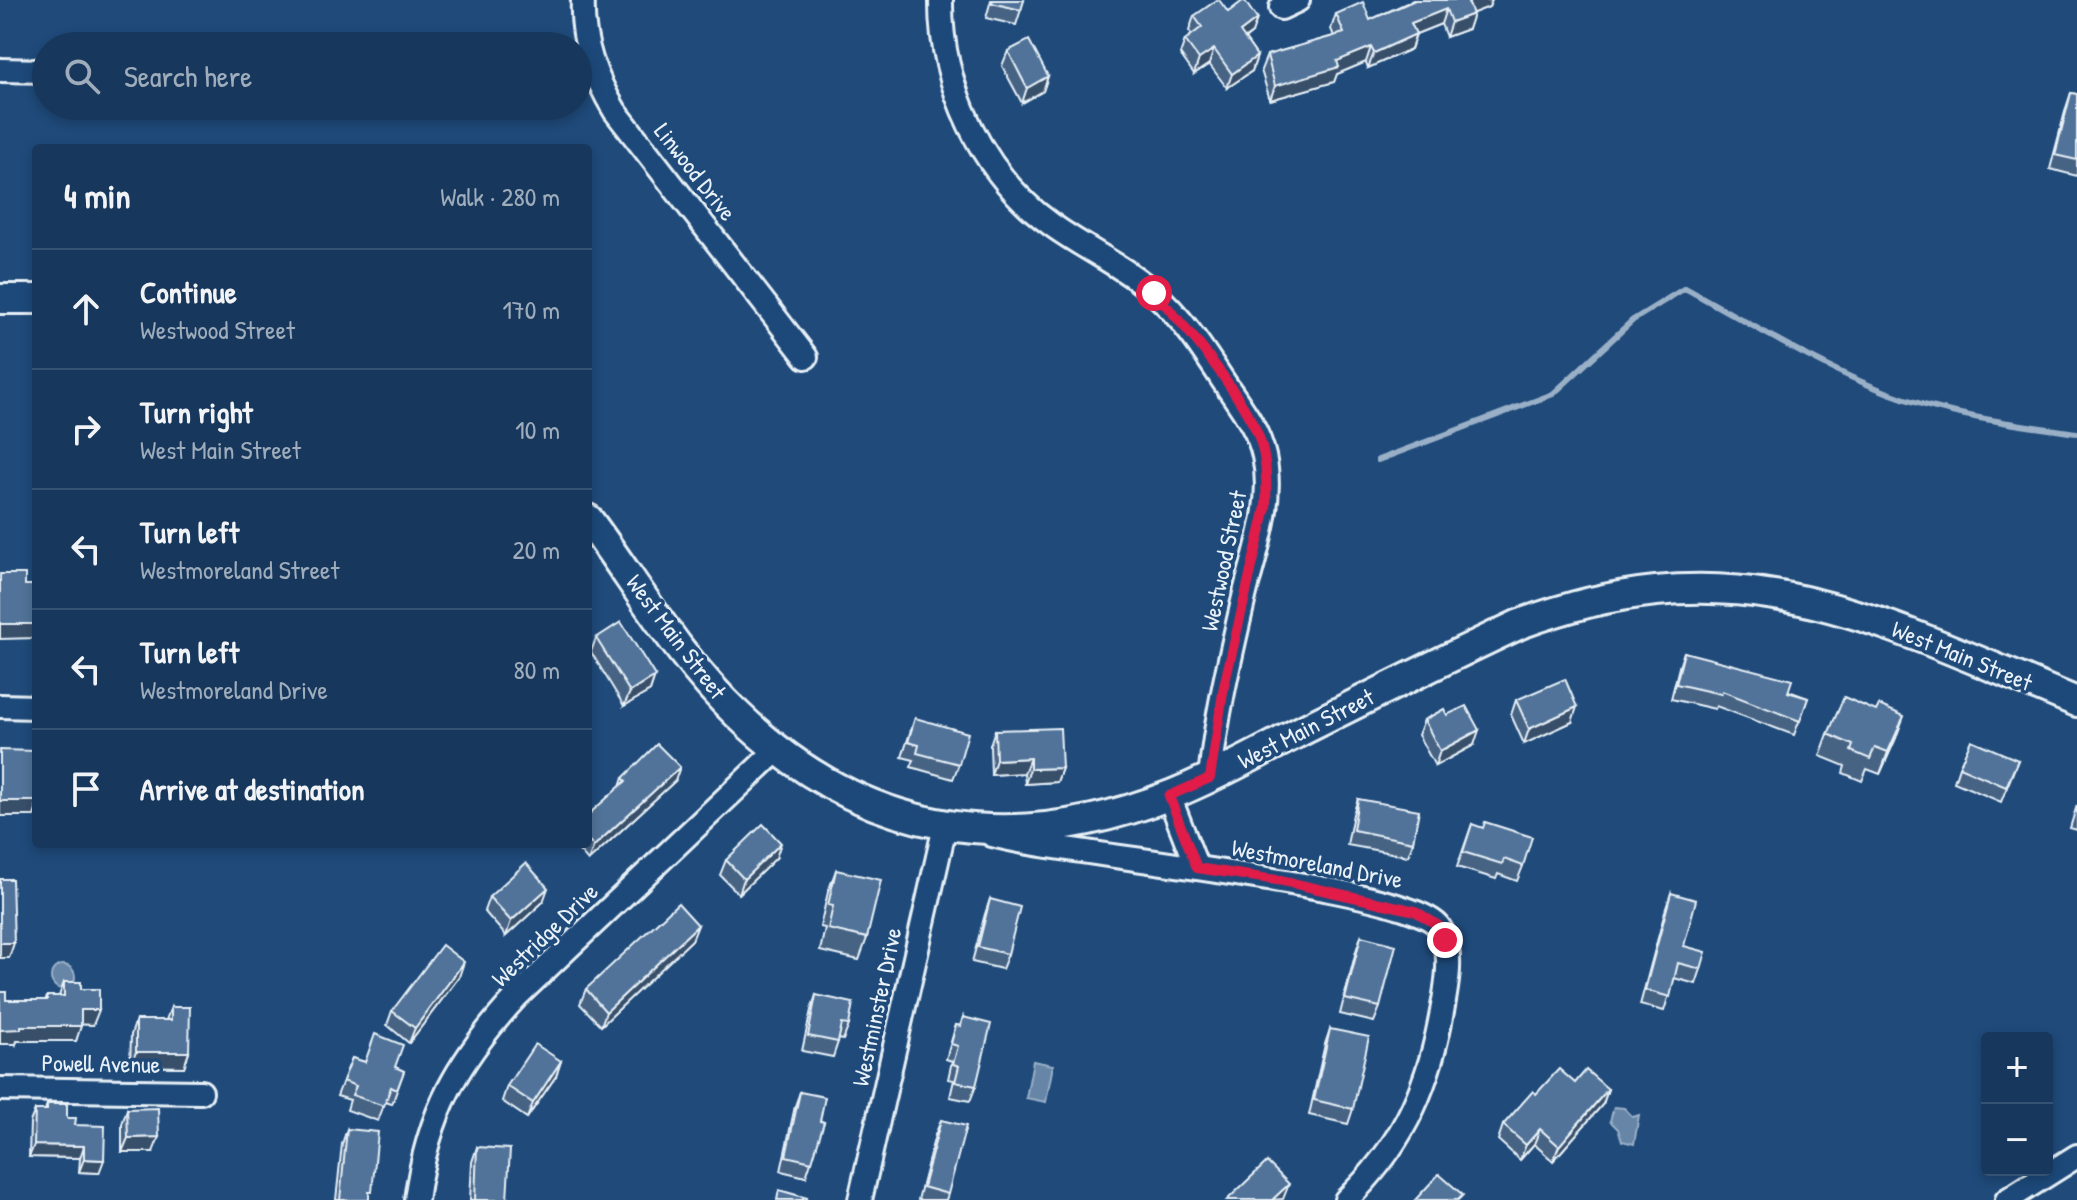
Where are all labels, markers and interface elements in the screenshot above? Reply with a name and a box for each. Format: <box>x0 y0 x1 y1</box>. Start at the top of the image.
search box <box>32 32 592 120</box>
icon: search <box>60 54 104 98</box>
text: Search here <box>124 56 252 96</box>
street label: Linwood Drive <box>648 116 744 227</box>
text: 4 min <box>64 173 131 219</box>
text: Walk · 280 m <box>440 179 560 214</box>
text: Continue <box>140 272 237 312</box>
route start <box>1136 275 1172 311</box>
icon: ahead <box>64 287 108 331</box>
text: 170 m <box>502 292 560 327</box>
text: Westwood Street <box>140 312 295 347</box>
text: Turn right <box>140 392 253 432</box>
icon: right <box>64 407 108 451</box>
text: 10 m <box>515 412 560 447</box>
text: West Main Street <box>140 432 301 467</box>
street label: Westwood Street <box>1193 487 1254 634</box>
text: Turn left <box>140 512 239 552</box>
icon: left <box>64 527 108 571</box>
text: 20 m <box>513 532 560 567</box>
text: Westmoreland Street <box>140 552 339 587</box>
street label: West Main Street <box>619 567 735 706</box>
street label: West Main Street <box>1887 612 2038 698</box>
text: Turn left <box>140 632 239 672</box>
icon: left <box>64 647 108 691</box>
text: 80 m <box>513 652 560 687</box>
text: Westmoreland Drive <box>140 672 328 707</box>
street label: West Main Street <box>1232 680 1380 776</box>
icon: arrive <box>64 767 108 811</box>
text: Arrive at destination <box>140 769 365 809</box>
street label: Westmoreland Drive <box>1229 831 1406 895</box>
street label: Westridge Drive <box>484 875 605 993</box>
route end <box>1427 922 1463 958</box>
street label: Westminster Drive <box>844 924 909 1089</box>
map controls <box>1981 1032 2053 1176</box>
button: + <box>1981 1032 2053 1104</box>
street label: Powell Avenue <box>41 1046 161 1080</box>
button: − <box>1981 1104 2053 1176</box>

